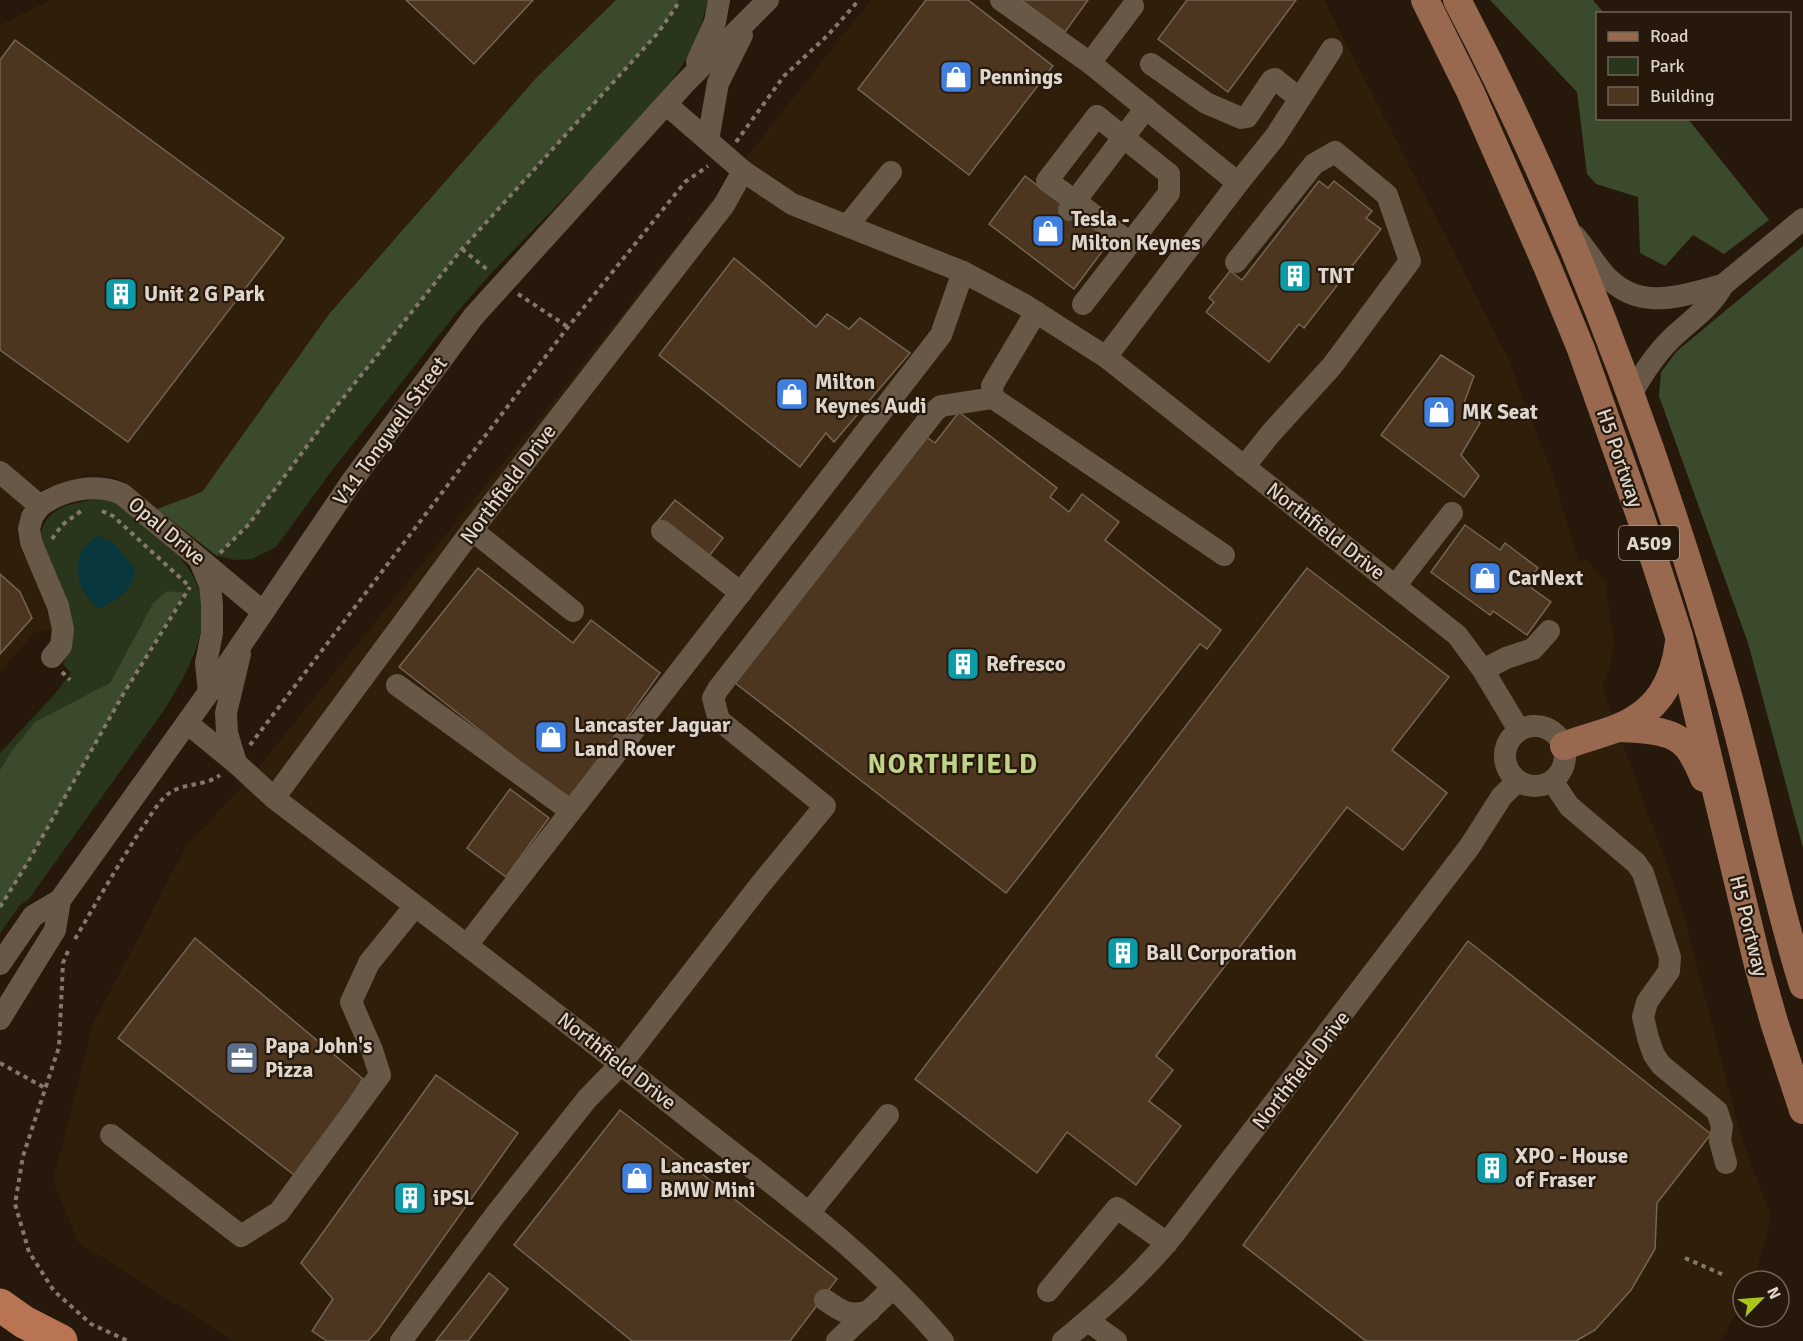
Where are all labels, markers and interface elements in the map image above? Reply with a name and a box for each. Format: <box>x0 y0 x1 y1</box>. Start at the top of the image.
legend <box>1596 12 1791 120</box>
text: Road <box>1650 25 1689 47</box>
text: Park <box>1650 55 1685 77</box>
shop icon: Pennings <box>938 59 974 95</box>
place label: Pennings <box>979 64 1063 90</box>
text: Building <box>1650 85 1714 107</box>
place label: Tesla - Milton Keynes <box>1071 206 1201 256</box>
shop icon: Tesla - Milton Keynes <box>1030 213 1066 249</box>
building icon: TNT <box>1277 258 1313 294</box>
place label: TNT <box>1318 263 1354 289</box>
building icon: Unit 2 G Park <box>103 276 139 312</box>
place label: Unit 2 G Park <box>144 281 265 307</box>
street label: V11 Tongwell Street <box>327 351 453 511</box>
place label: Milton Keynes Audi <box>815 369 927 419</box>
shop icon: Milton Keynes Audi <box>774 376 810 412</box>
shop icon: MK Seat <box>1421 394 1457 430</box>
place label: MK Seat <box>1462 399 1538 425</box>
street label: H5 Portway <box>1591 405 1649 511</box>
street label: Northfield Drive <box>454 419 562 549</box>
street label: Northfield Drive <box>1261 477 1391 585</box>
street label: Opal Drive <box>123 491 211 571</box>
road number: A509 <box>1619 526 1679 560</box>
shop icon: CarNext <box>1467 560 1503 596</box>
place label: CarNext <box>1508 565 1583 591</box>
building icon: Refresco <box>945 646 981 682</box>
place label: Refresco <box>986 651 1066 677</box>
place label: Lancaster Jaguar Land Rover <box>574 712 731 762</box>
shop icon: Lancaster Jaguar Land Rover <box>533 719 569 755</box>
district label: NORTHFIELD <box>868 748 1038 781</box>
street label: H5 Portway <box>1724 873 1774 979</box>
building icon: Ball Corporation <box>1105 935 1141 971</box>
place label: Ball Corporation <box>1146 940 1297 966</box>
street label: Northfield Drive <box>1247 1005 1355 1135</box>
street label: Northfield Drive <box>552 1007 682 1115</box>
place label: Papa John's Pizza <box>265 1033 372 1083</box>
office icon: Papa John's Pizza <box>224 1040 260 1076</box>
place label: XPO - House of Fraser <box>1515 1143 1628 1193</box>
building icon: XPO - House of Fraser <box>1474 1150 1510 1186</box>
place label: Lancaster BMW Mini <box>660 1153 755 1203</box>
shop icon: Lancaster BMW Mini <box>619 1160 655 1196</box>
building icon: iPSL <box>392 1180 428 1216</box>
place label: iPSL <box>433 1185 474 1211</box>
north arrow <box>1731 1269 1791 1329</box>
text: N <box>1762 1284 1785 1302</box>

